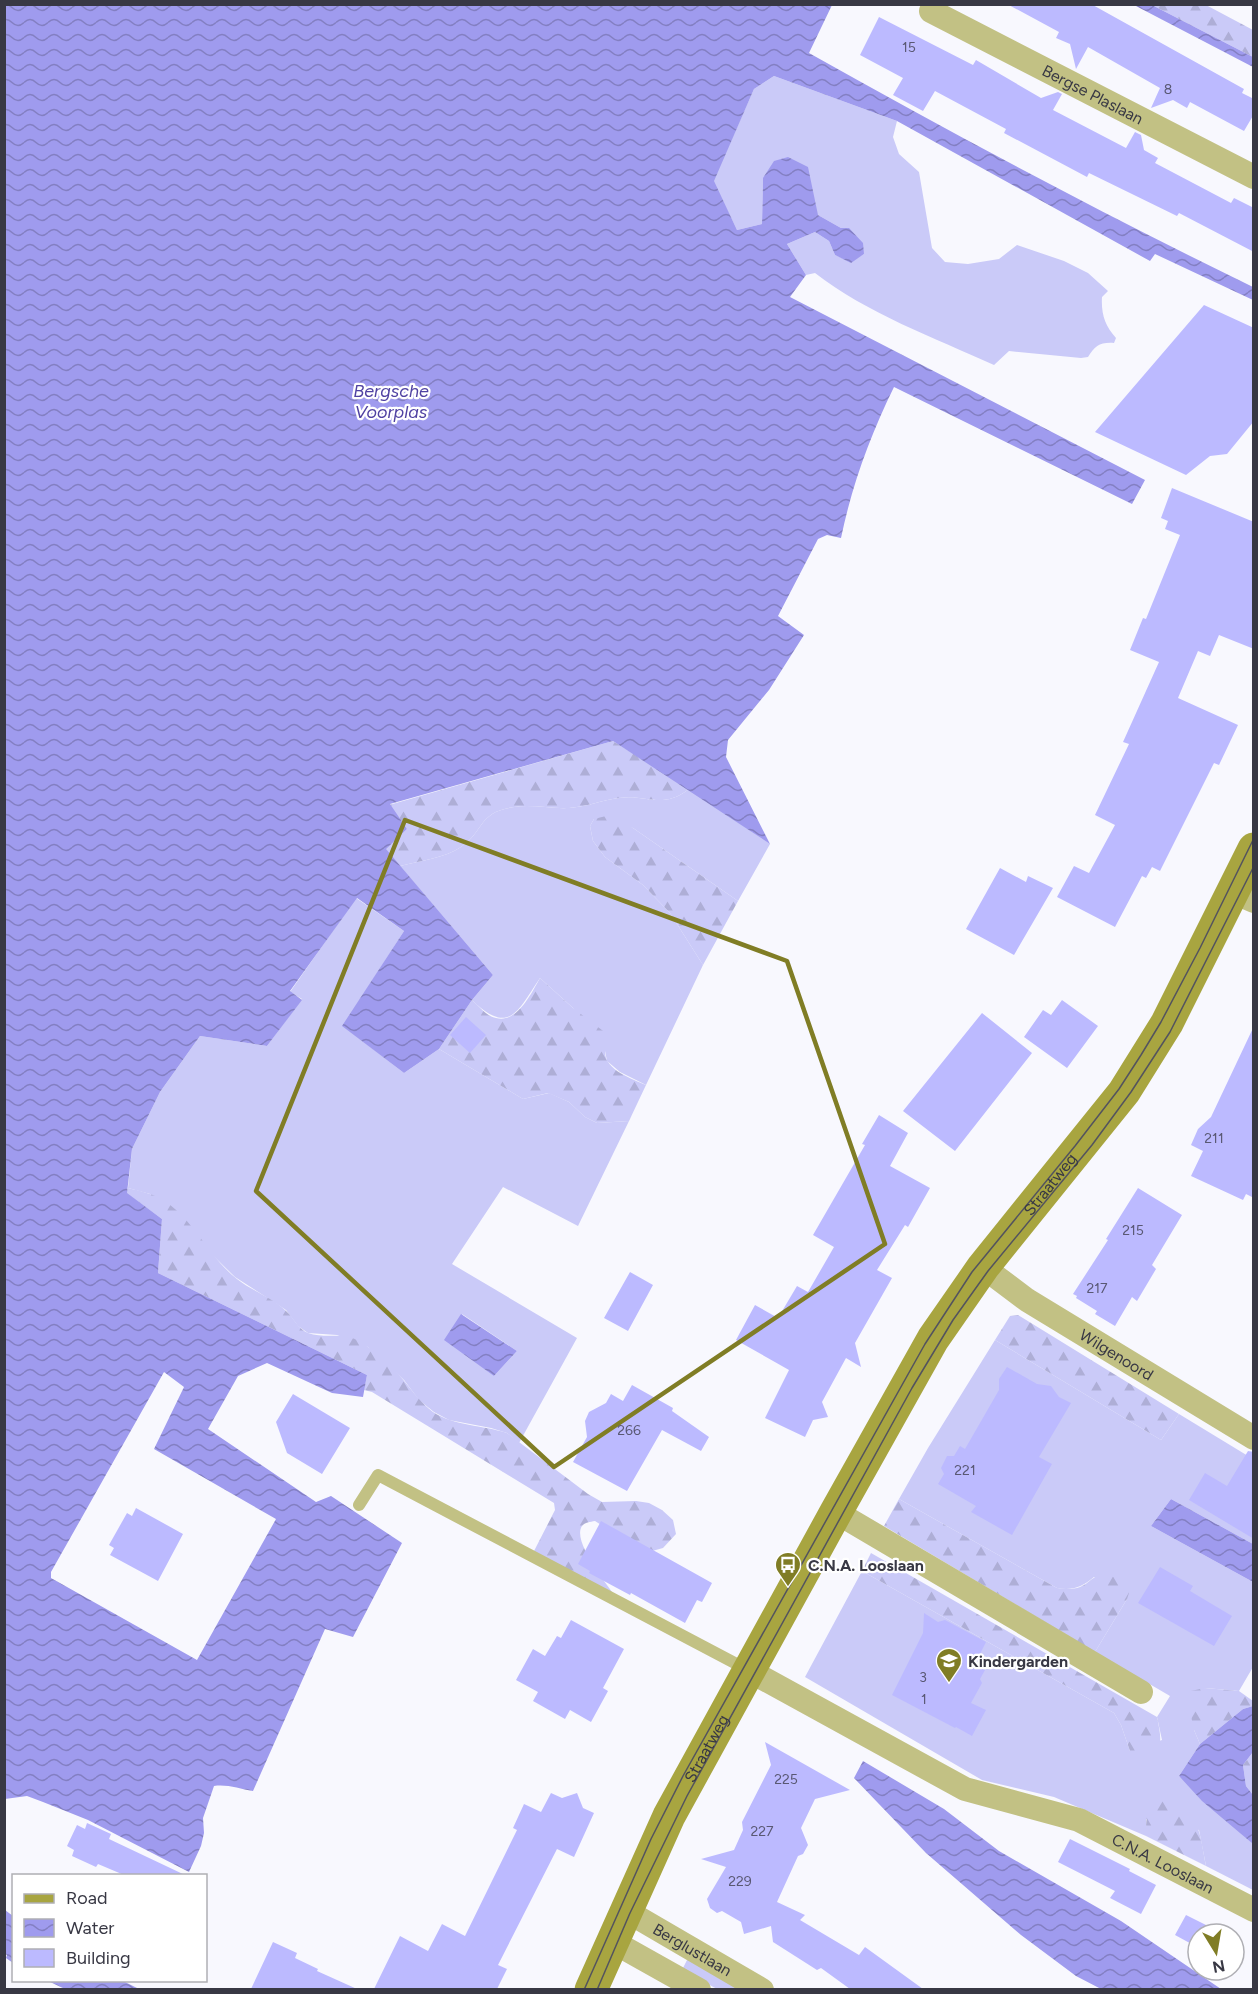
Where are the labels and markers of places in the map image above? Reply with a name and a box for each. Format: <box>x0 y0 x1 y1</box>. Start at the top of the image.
bus stop icon: C.N.A. Looslaan <box>773 1550 803 1588</box>
place label: C.N.A. Looslaan <box>808 1556 924 1575</box>
school or university icon: Kindergarden <box>934 1646 964 1684</box>
place label: Kindergarden <box>968 1652 1068 1671</box>

